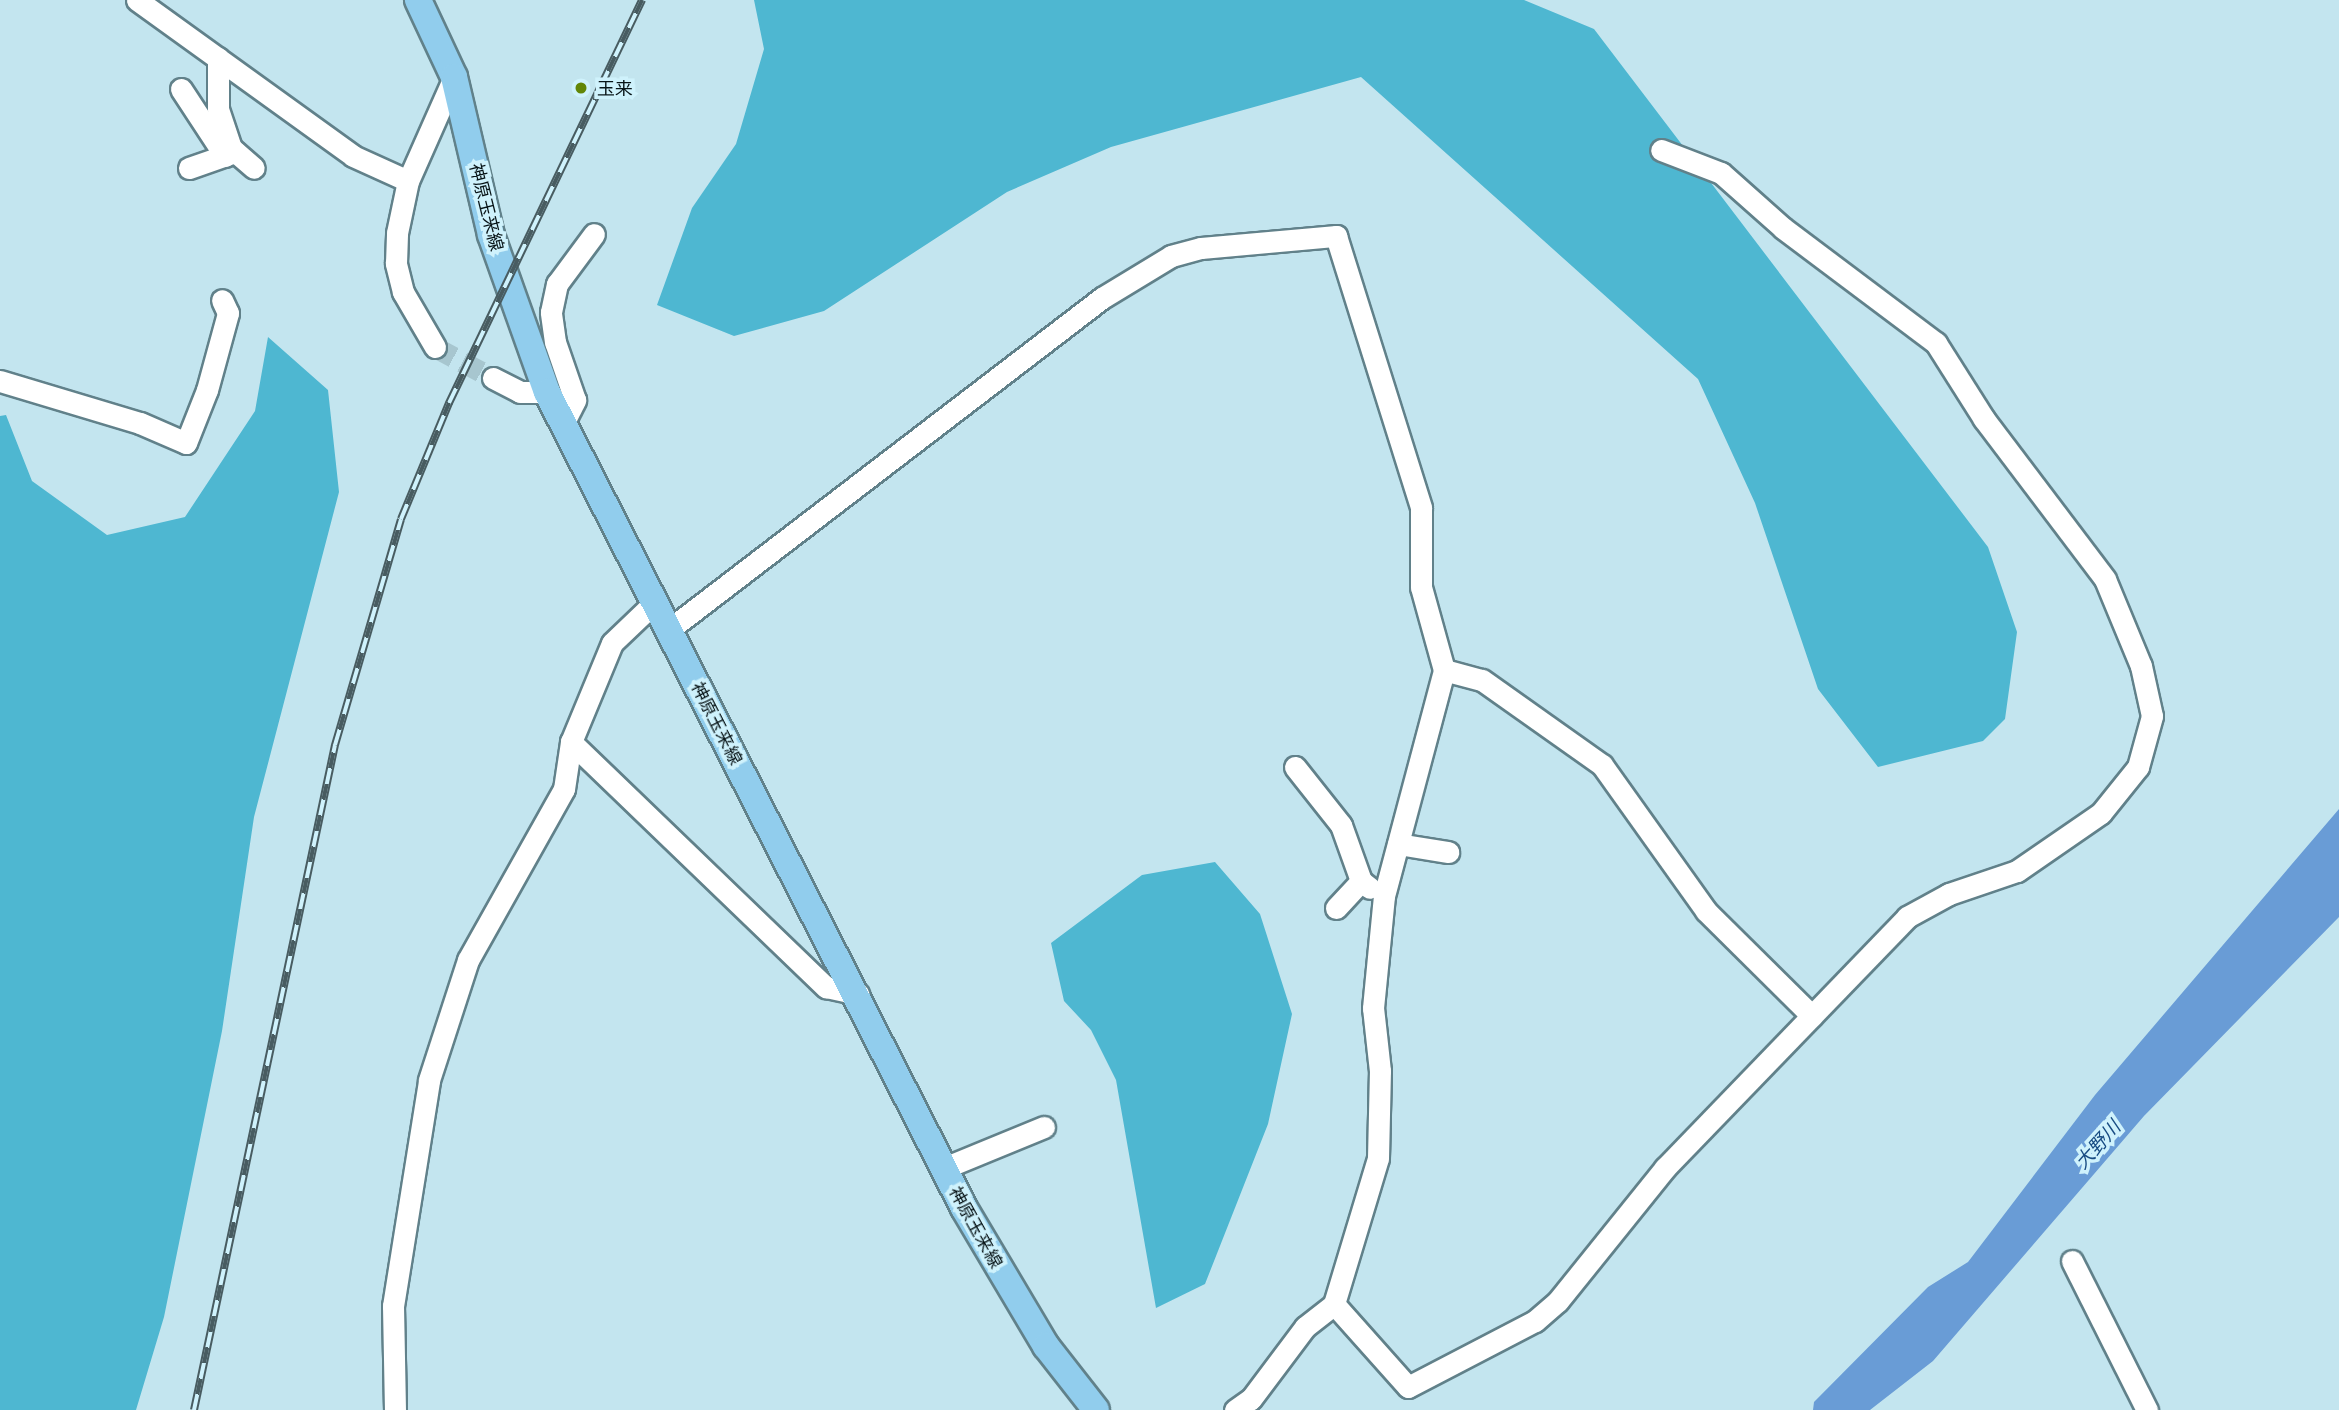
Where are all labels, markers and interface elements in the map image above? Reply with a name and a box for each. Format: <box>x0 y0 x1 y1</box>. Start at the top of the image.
place label: 玉来 <box>597 77 633 99</box>
marker: 玉来 <box>571 78 591 98</box>
street label: 神原玉来線 <box>466 161 508 253</box>
street label: 神原玉来線 <box>687 678 747 768</box>
water label: 大野川 <box>2070 1116 2126 1174</box>
street label: 神原玉来線 <box>945 1182 1007 1272</box>

